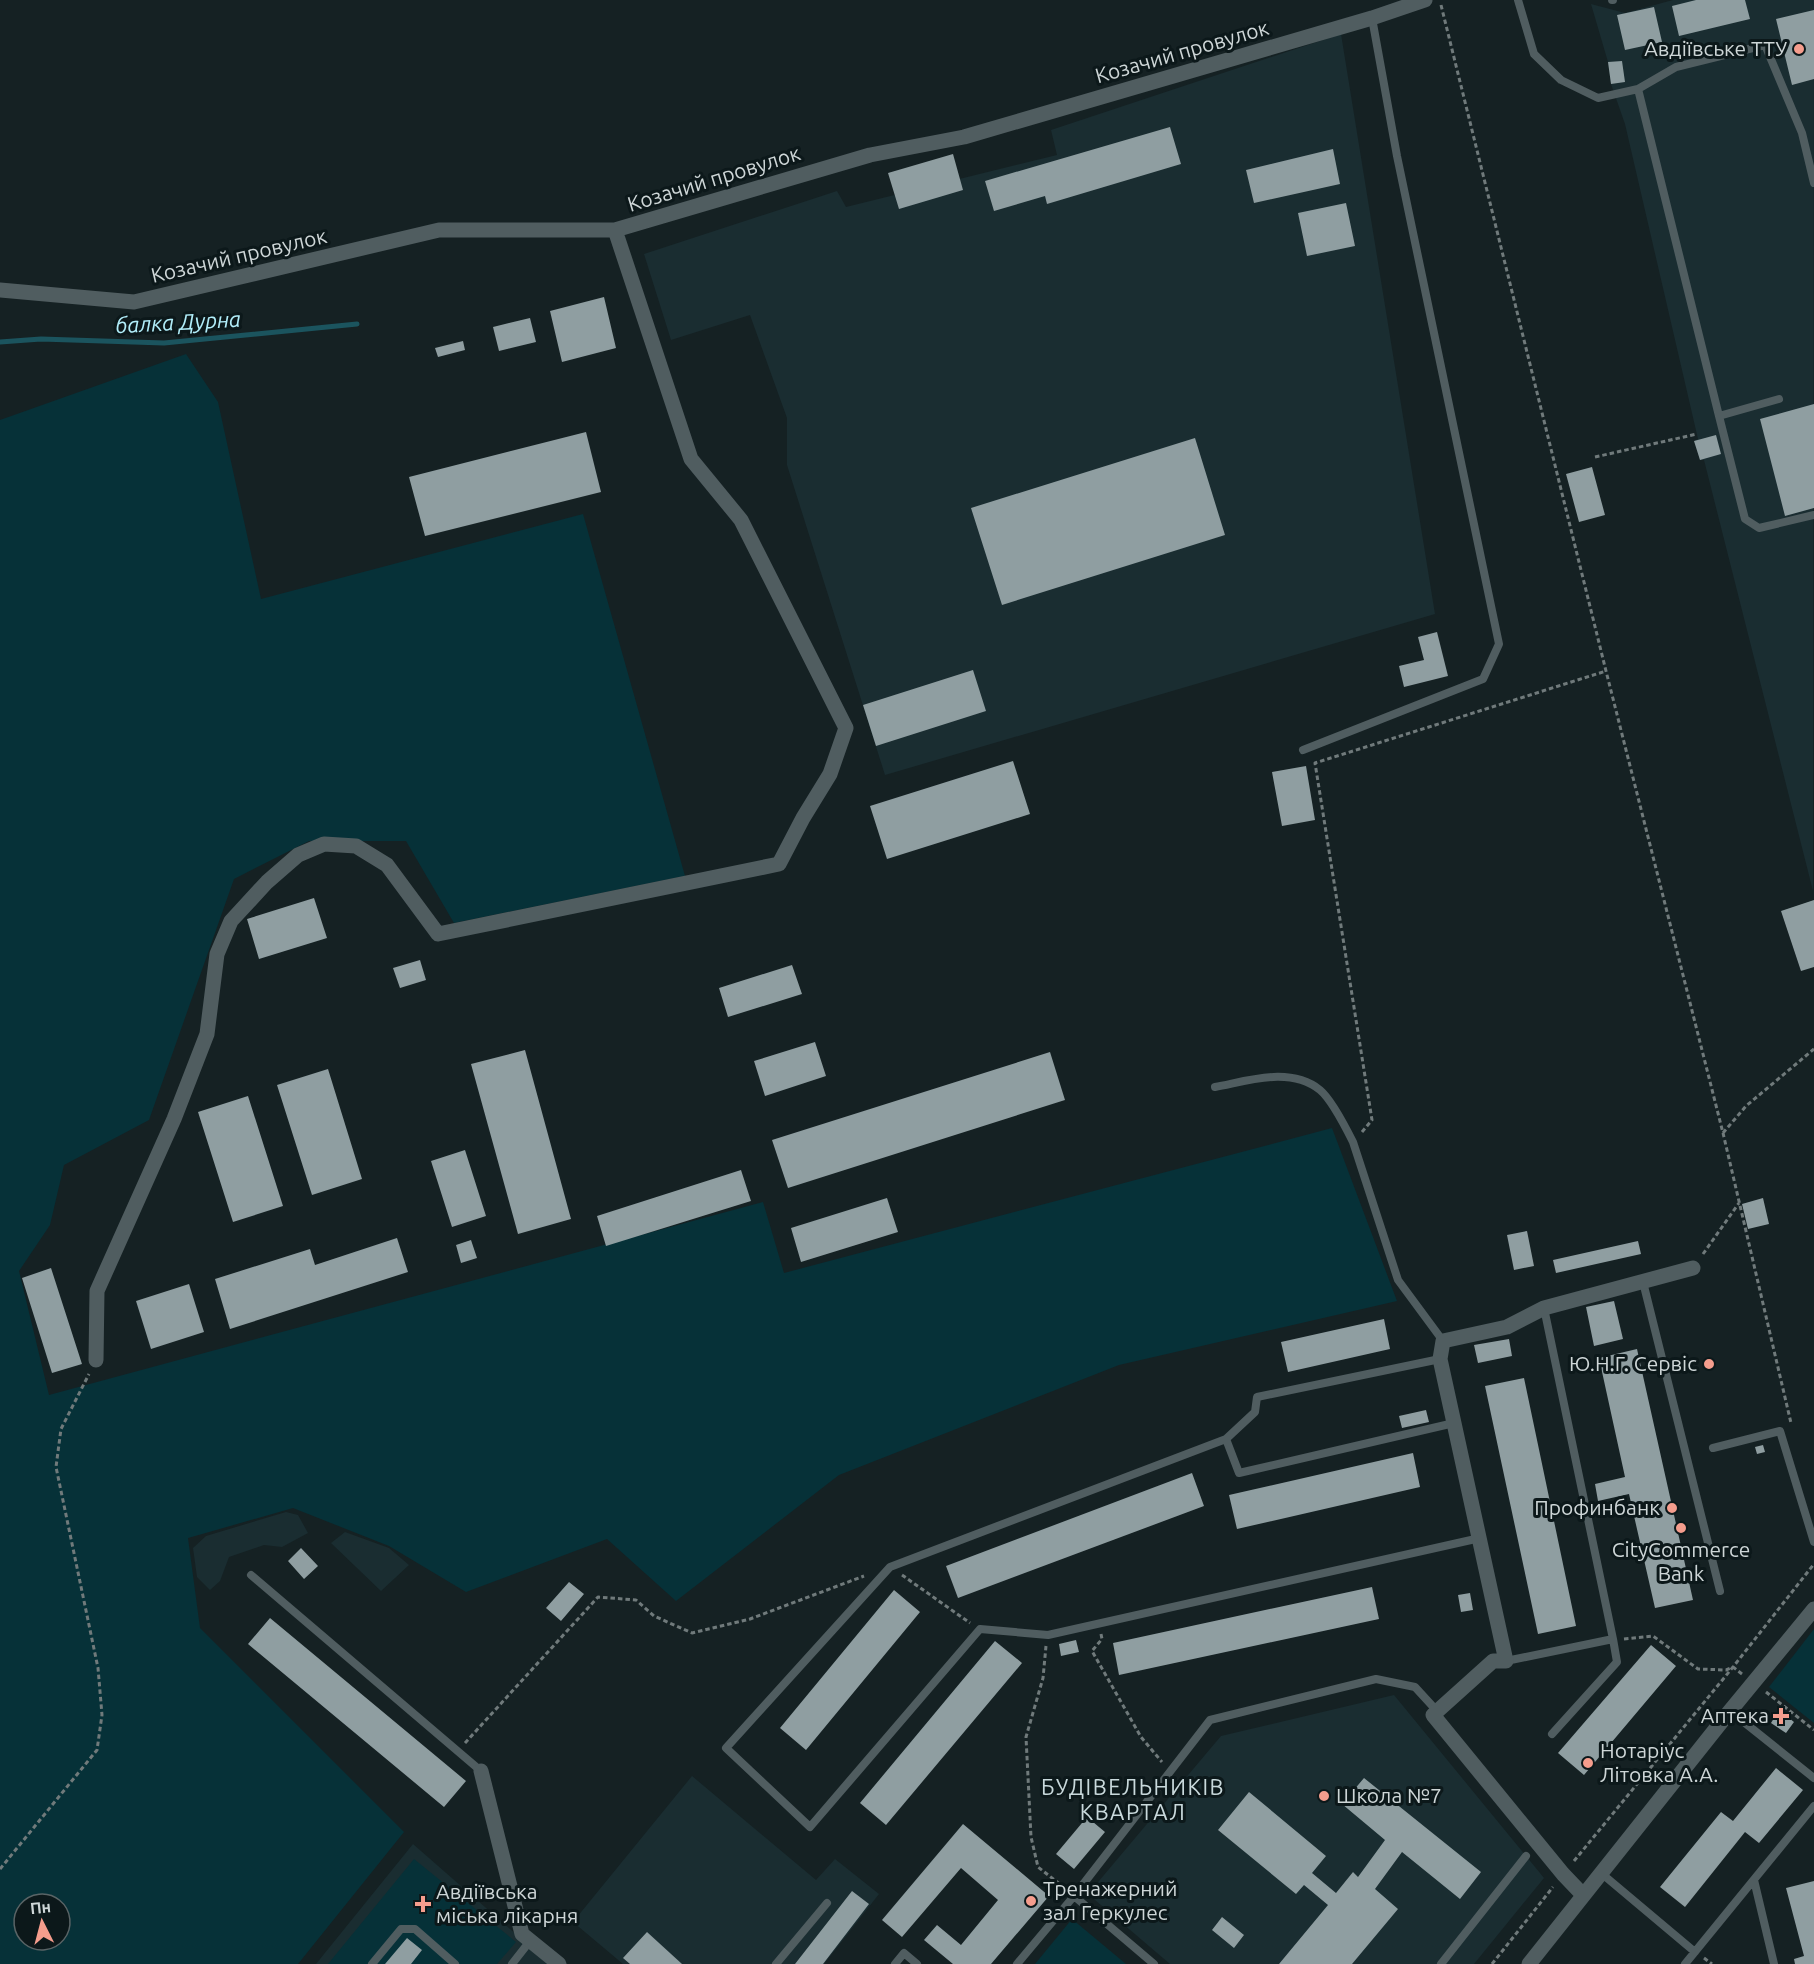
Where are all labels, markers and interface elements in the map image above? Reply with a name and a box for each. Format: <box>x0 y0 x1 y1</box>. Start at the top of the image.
street label: Козачий провулок <box>1092 15 1272 87</box>
place label: Авдіївське ТТУ <box>1644 36 1787 60</box>
marker: Авдіївське ТТУ <box>1792 42 1806 56</box>
street label: Козачий провулок <box>624 140 803 216</box>
street label: Козачий провулок <box>149 223 329 287</box>
water label: балка Дурна <box>115 306 241 337</box>
place label: Ю.Н.Г. Сервіс <box>1569 1351 1697 1375</box>
marker: Ю.Н.Г. Сервіс <box>1702 1357 1716 1371</box>
place label: Профинбанк <box>1534 1495 1660 1519</box>
marker: Профинбанк <box>1665 1501 1679 1515</box>
marker: CityCommerce Bank <box>1674 1521 1688 1535</box>
place label: CityCommerce Bank <box>1612 1537 1750 1585</box>
place label: Аптека <box>1701 1703 1769 1727</box>
marker: Аптека <box>1774 1709 1788 1723</box>
place label: Нотаріус Літовка А.А. <box>1600 1738 1719 1786</box>
marker: Нотаріус Літовка А.А. <box>1581 1756 1595 1770</box>
district label: БУДІВЕЛЬНИКІВ КВАРТАЛ <box>1041 1774 1225 1824</box>
place label: Школа №7 <box>1336 1783 1442 1807</box>
marker: Школа №7 <box>1317 1789 1331 1803</box>
place label: Тренажерний зал Геркулес <box>1043 1876 1177 1924</box>
place label: Авдіївська міська лікарня <box>436 1879 578 1927</box>
north arrow <box>12 1892 72 1952</box>
marker: Тренажерний зал Геркулес <box>1024 1894 1038 1908</box>
marker: Авдіївська міська лікарня <box>414 1895 432 1913</box>
text: Пн <box>29 1897 52 1917</box>

